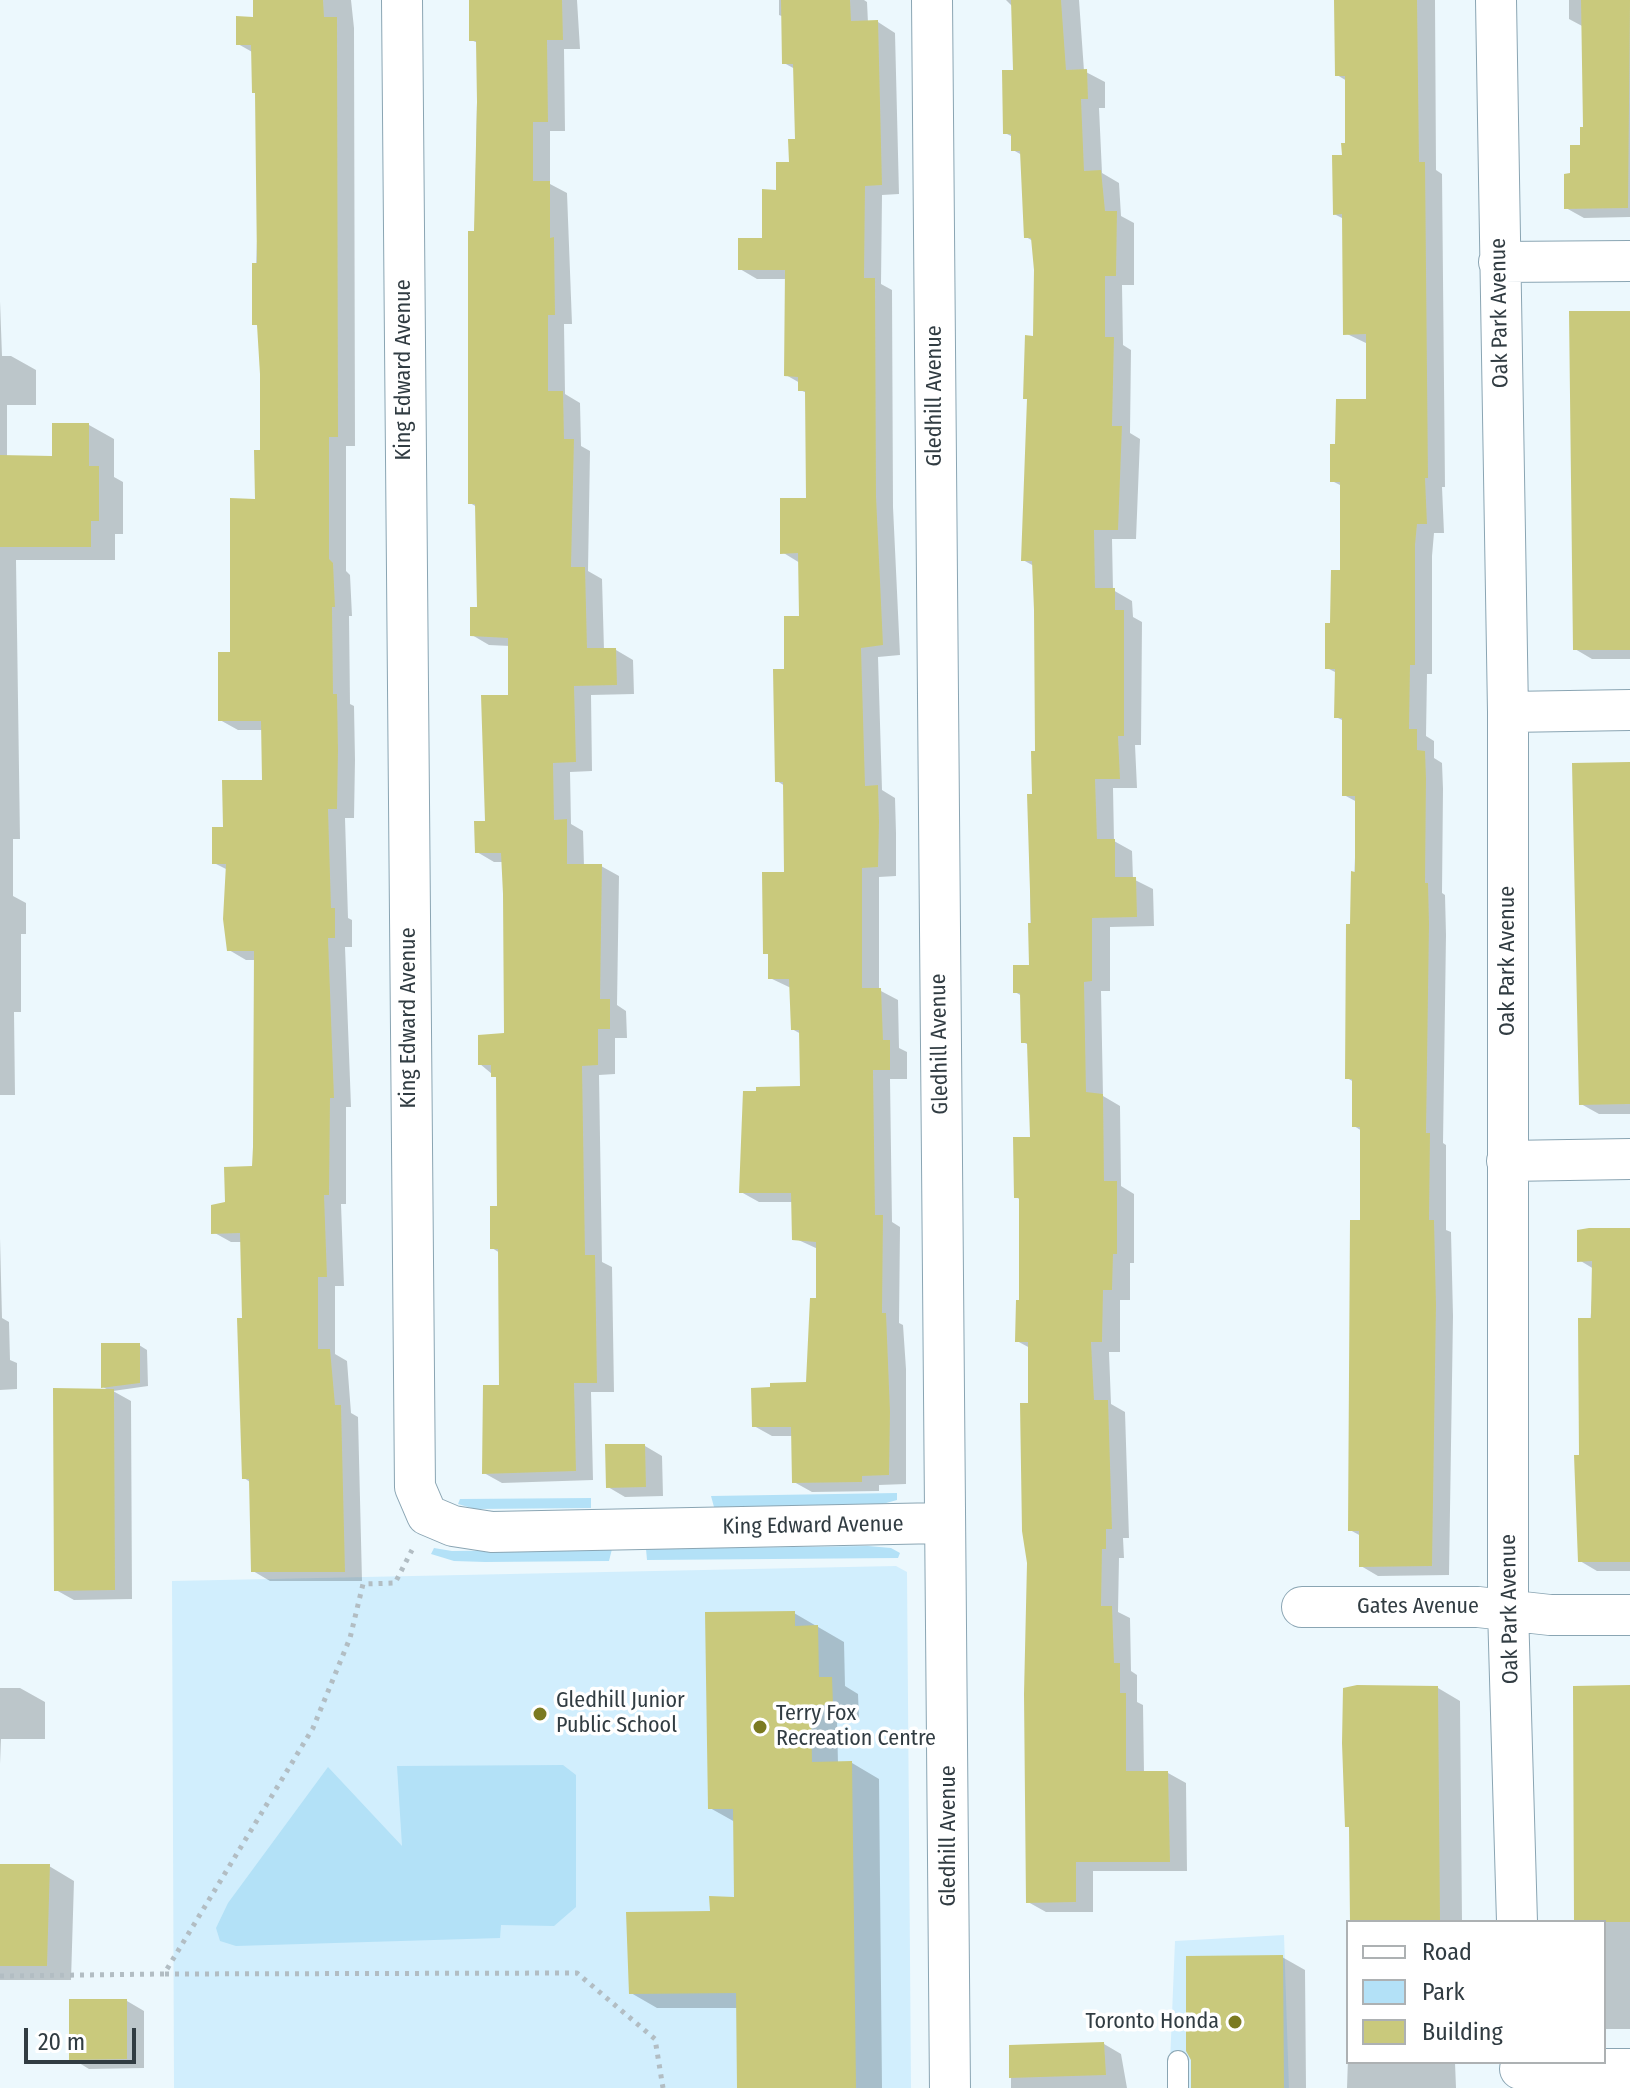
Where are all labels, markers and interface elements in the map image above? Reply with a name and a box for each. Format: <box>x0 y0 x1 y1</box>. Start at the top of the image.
street label: Oak Park Avenue <box>1485 238 1515 388</box>
street label: King Edward Avenue <box>391 280 417 460</box>
street label: Gledhill Avenue <box>922 326 948 466</box>
street label: Oak Park Avenue <box>1495 886 1521 1036</box>
street label: King Edward Avenue <box>396 928 422 1108</box>
street label: Gledhill Avenue <box>926 973 954 1115</box>
street label: King Edward Avenue <box>722 1511 904 1541</box>
street label: Oak Park Avenue <box>1495 1534 1525 1684</box>
street label: Gates Avenue <box>1357 1594 1479 1620</box>
place label: Gledhill Junior Public School <box>556 1688 685 1740</box>
place label: Terry Fox Recreation Centre <box>776 1701 936 1752</box>
marker: Gledhill Junior Public School <box>531 1705 549 1723</box>
marker: Terry Fox Recreation Centre <box>751 1718 769 1736</box>
street label: Gledhill Avenue <box>936 1766 962 1906</box>
legend <box>1346 1920 1606 2064</box>
text: Road <box>1422 1938 1472 1966</box>
text: Park <box>1422 1978 1465 2006</box>
place label: Toronto Honda <box>1086 2009 1219 2035</box>
scale bar <box>28 2012 140 2062</box>
marker: Toronto Honda <box>1226 2013 1244 2031</box>
text: Building <box>1422 2018 1503 2046</box>
text: 20 m <box>38 2028 85 2056</box>

